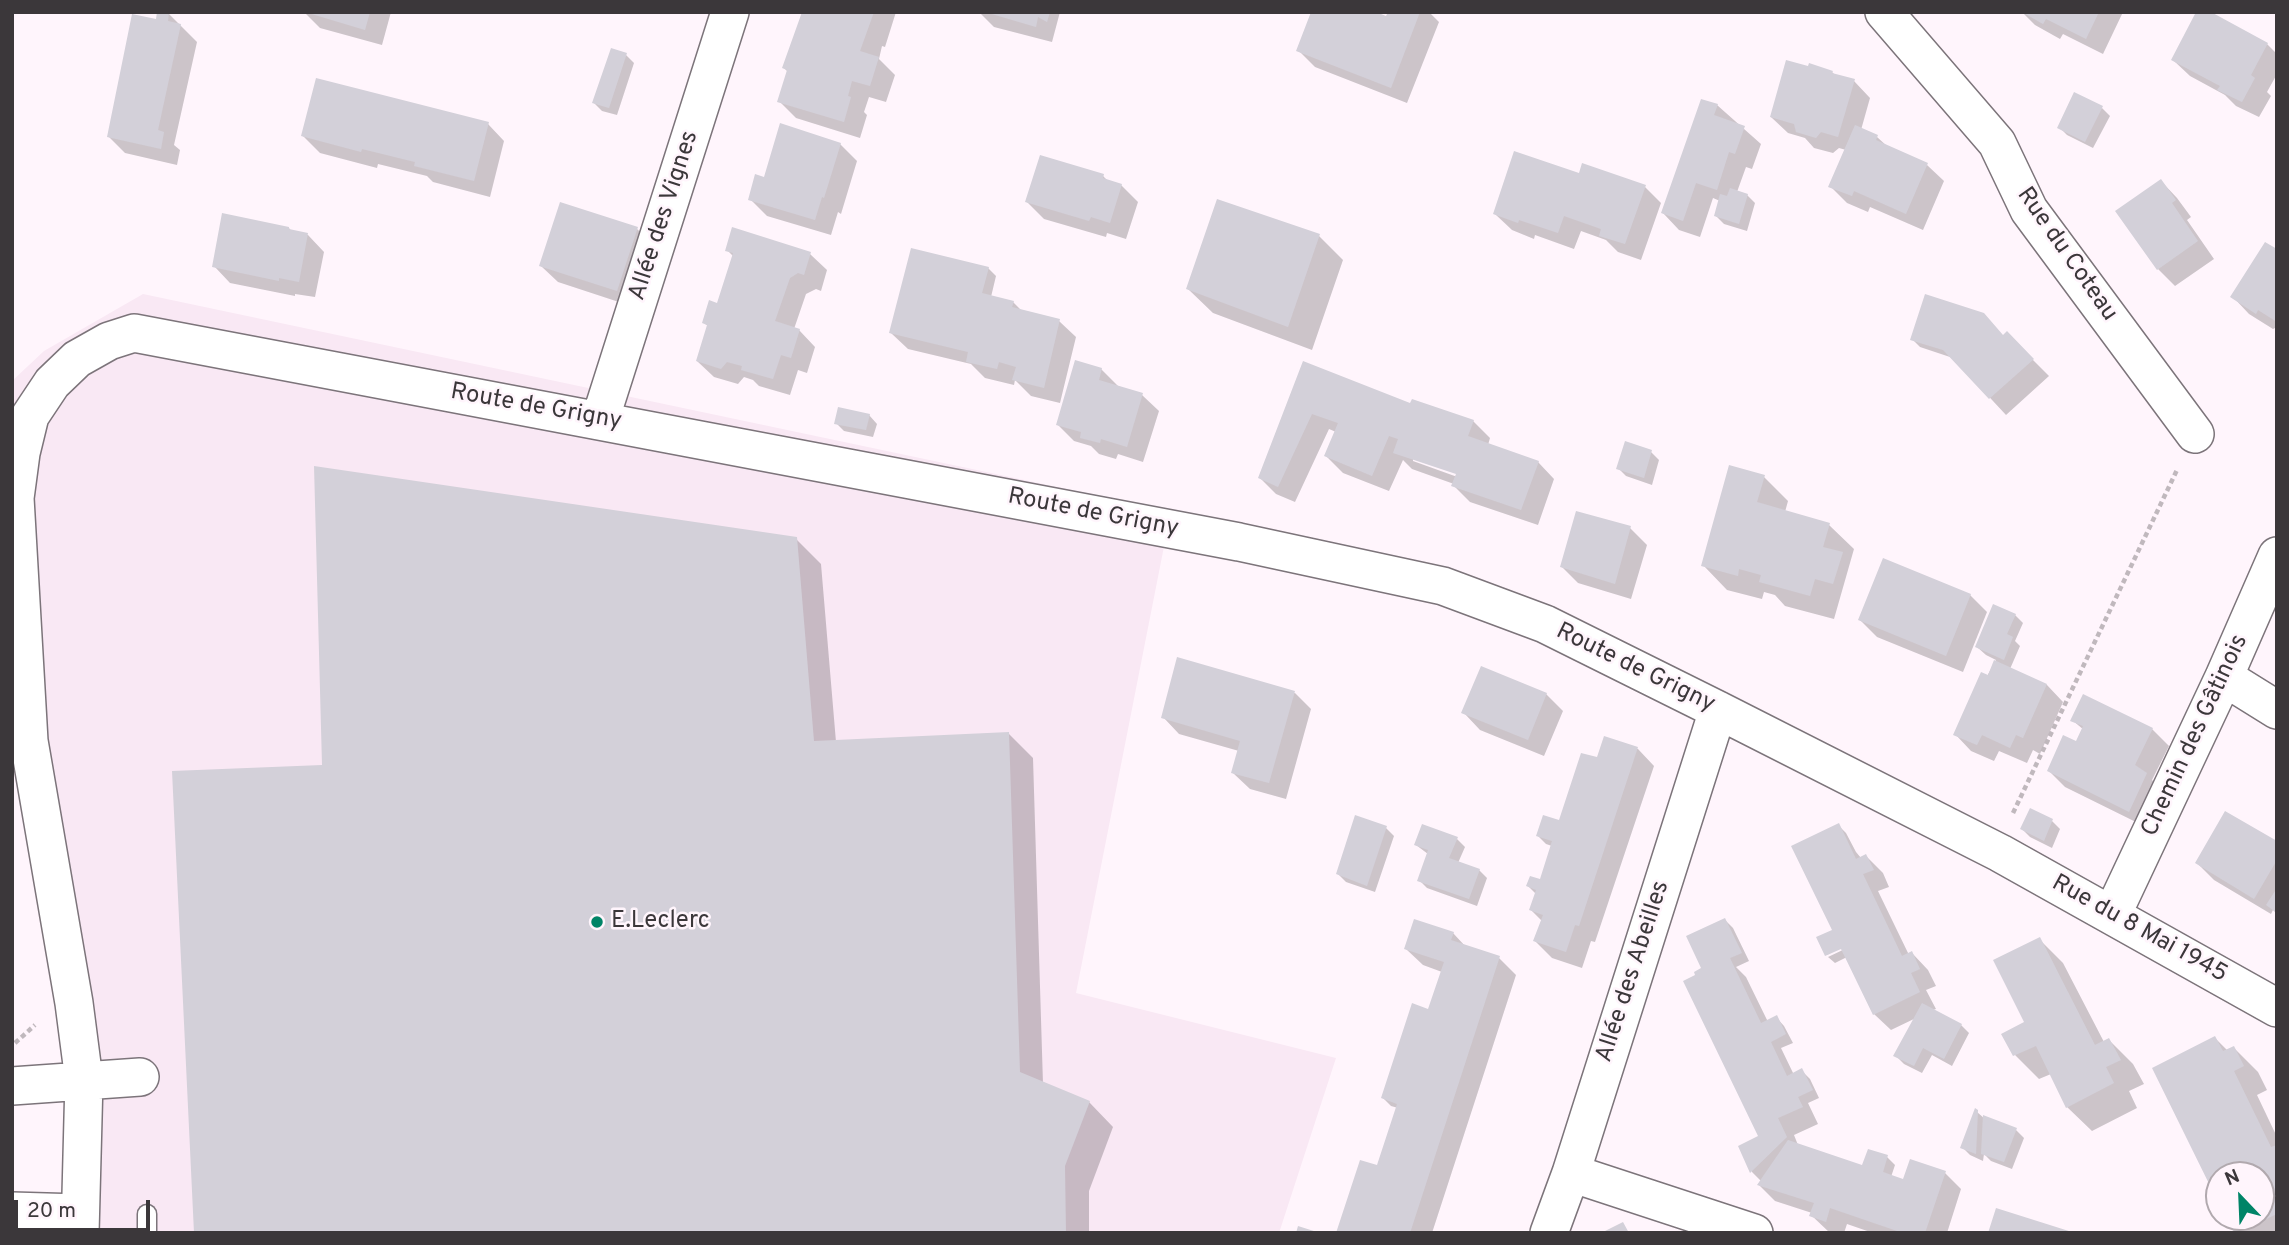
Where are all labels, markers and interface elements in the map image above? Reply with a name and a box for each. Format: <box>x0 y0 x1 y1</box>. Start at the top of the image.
street label: Allée des Vignes <box>624 128 706 304</box>
street label: Rue du Coteau <box>2009 183 2123 327</box>
street label: Route de Grigny <box>448 379 624 437</box>
street label: Route de Grigny <box>1005 483 1181 545</box>
street label: Route de Grigny <box>1551 618 1719 720</box>
street label: Chemin des Gâtinois <box>2137 630 2255 842</box>
street label: Rue du 8 Mai 1945 <box>2046 870 2232 990</box>
street label: Allée des Abeilles <box>1591 878 1677 1066</box>
place label: E.Leclerc <box>611 908 710 936</box>
marker: E.Leclerc <box>589 914 605 930</box>
north arrow <box>2205 1161 2275 1231</box>
text: N <box>2222 1165 2244 1192</box>
scale bar <box>18 1186 154 1230</box>
text: 20 m <box>27 1198 76 1225</box>

